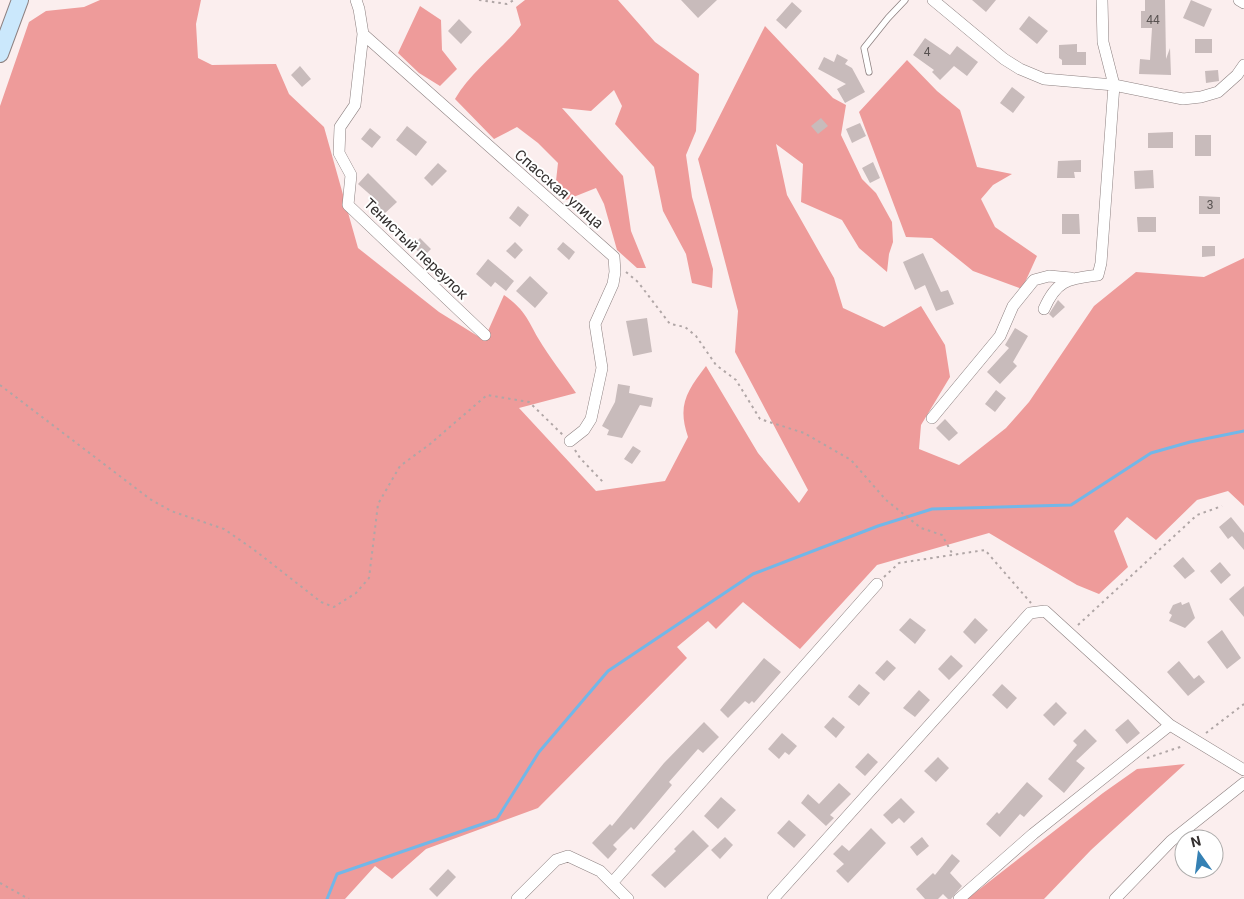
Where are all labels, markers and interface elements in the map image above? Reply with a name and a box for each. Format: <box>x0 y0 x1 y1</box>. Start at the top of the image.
house number: 44 <box>1146 13 1160 27</box>
house number: 4 <box>924 45 931 59</box>
street label: Спасская улица <box>511 146 607 232</box>
street label: Тенистый переулок <box>360 195 472 303</box>
house number: 3 <box>1207 198 1213 212</box>
north arrow <box>1174 829 1224 879</box>
text: N <box>1189 832 1203 850</box>

